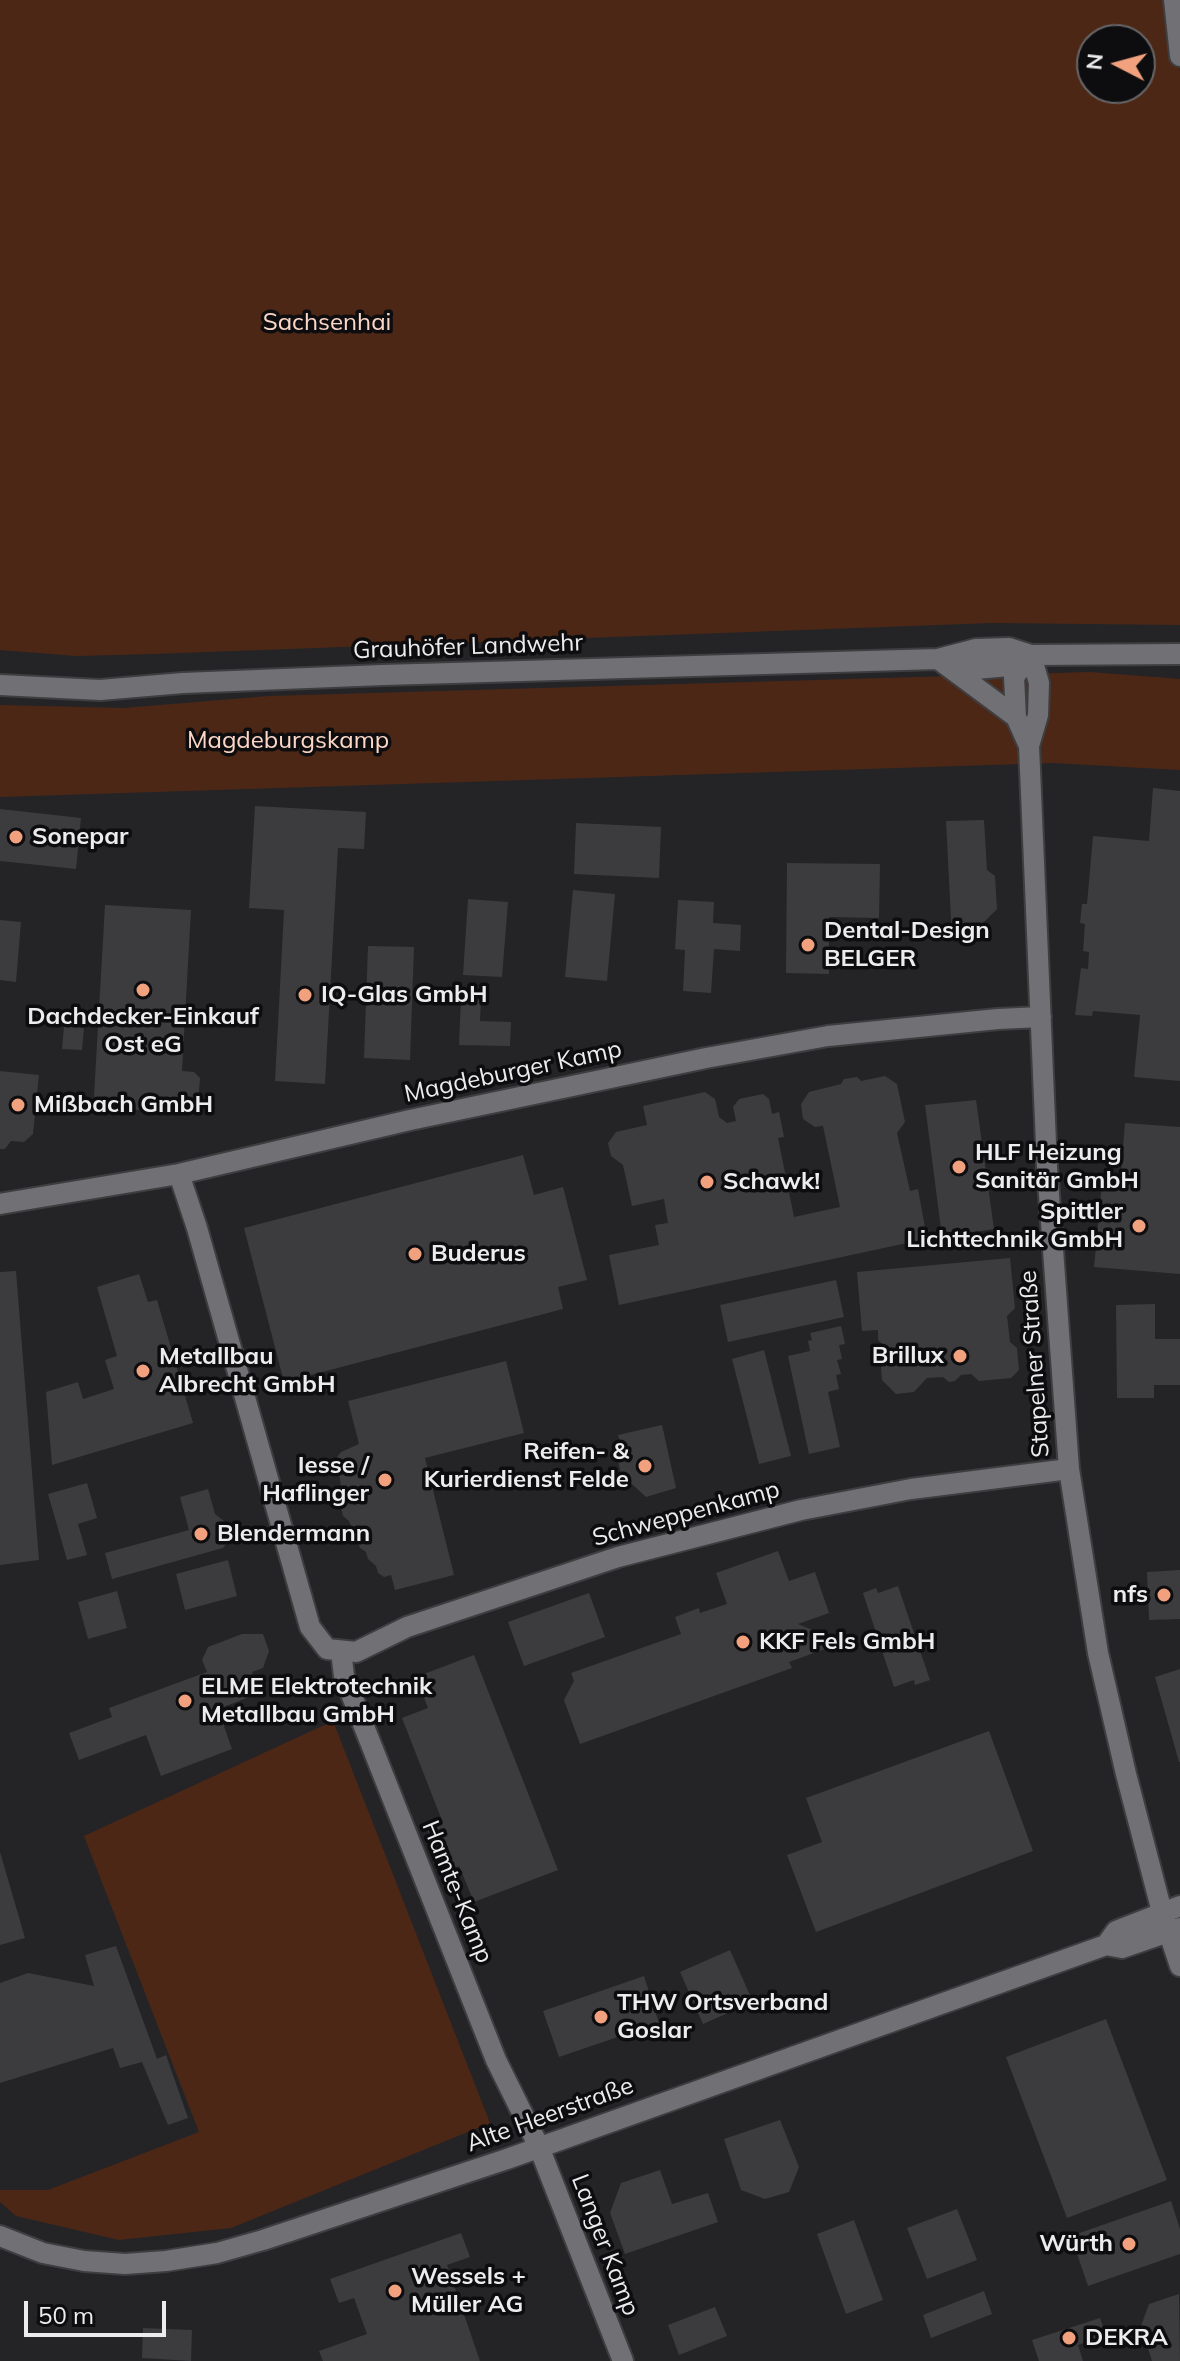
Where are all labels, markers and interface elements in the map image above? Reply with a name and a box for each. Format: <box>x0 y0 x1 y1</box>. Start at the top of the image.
north arrow <box>1076 24 1156 104</box>
text: N <box>1079 52 1109 71</box>
park label: Sachsenhai <box>263 309 391 337</box>
street label: Grauhöfer Landwehr <box>352 629 584 665</box>
park label: Magdeburgskamp <box>187 727 389 755</box>
place label: Sonepar <box>32 823 129 851</box>
marker: Sonepar <box>7 828 25 846</box>
place label: Dental-Design BELGER <box>824 917 990 973</box>
marker: Dental-Design BELGER <box>799 936 817 954</box>
marker: Dachdecker-Einkauf Ost eG <box>134 981 152 999</box>
place label: IQ-Glas GmbH <box>321 981 488 1009</box>
marker: IQ-Glas GmbH <box>296 986 314 1004</box>
place label: Dachdecker-Einkauf Ost eG <box>27 1003 259 1059</box>
street label: Magdeburger Kamp <box>402 1035 624 1109</box>
place label: Mißbach GmbH <box>34 1091 213 1119</box>
marker: Mißbach GmbH <box>9 1096 27 1114</box>
place label: HLF Heizung Sanitär GmbH <box>975 1139 1139 1195</box>
marker: HLF Heizung Sanitär GmbH <box>950 1158 968 1176</box>
place label: Schawk! <box>723 1168 820 1196</box>
marker: Schawk! <box>698 1173 716 1191</box>
place label: Spittler Lichttechnik GmbH <box>906 1198 1123 1254</box>
marker: Spittler Lichttechnik GmbH <box>1130 1217 1148 1235</box>
place label: Buderus <box>431 1240 526 1268</box>
marker: Buderus <box>406 1245 424 1263</box>
street label: Stapelner Straße <box>1014 1269 1056 1459</box>
place label: Brillux <box>872 1342 944 1370</box>
place label: Metallbau Albrecht GmbH <box>159 1343 336 1399</box>
marker: Brillux <box>951 1347 969 1365</box>
marker: Metallbau Albrecht GmbH <box>134 1362 152 1380</box>
place label: Reifen- & Kurierdienst Felde <box>424 1438 629 1494</box>
place label: Iesse / Haflinger <box>262 1452 369 1508</box>
marker: Reifen- & Kurierdienst Felde <box>636 1457 654 1475</box>
marker: Iesse / Haflinger <box>376 1471 394 1489</box>
street label: Schweppenkamp <box>589 1475 783 1553</box>
place label: Blendermann <box>217 1520 370 1548</box>
marker: Blendermann <box>192 1525 210 1543</box>
place label: nfs <box>1113 1581 1148 1609</box>
marker: nfs <box>1155 1586 1173 1604</box>
place label: KKF Fels GmbH <box>759 1628 935 1656</box>
marker: KKF Fels GmbH <box>734 1633 752 1651</box>
place label: ELME Elektrotechnik Metallbau GmbH <box>201 1673 432 1729</box>
marker: ELME Elektrotechnik Metallbau GmbH <box>176 1692 194 1710</box>
street label: Hamte-Kamp <box>415 1817 499 1967</box>
place label: THW Ortsverband Goslar <box>617 1989 828 2045</box>
marker: THW Ortsverband Goslar <box>592 2008 610 2026</box>
street label: Alte Heerstraße <box>463 2071 637 2159</box>
street label: Langer Kamp <box>565 2170 645 2320</box>
place label: Würth <box>1039 2230 1113 2258</box>
marker: Würth <box>1120 2235 1138 2253</box>
place label: Wessels + Müller AG <box>411 2263 526 2319</box>
marker: Wessels + Müller AG <box>386 2282 404 2300</box>
scale bar <box>28 2285 170 2335</box>
text: 50 m <box>38 2300 94 2330</box>
place label: DEKRA <box>1085 2324 1168 2352</box>
marker: DEKRA <box>1060 2329 1078 2347</box>

